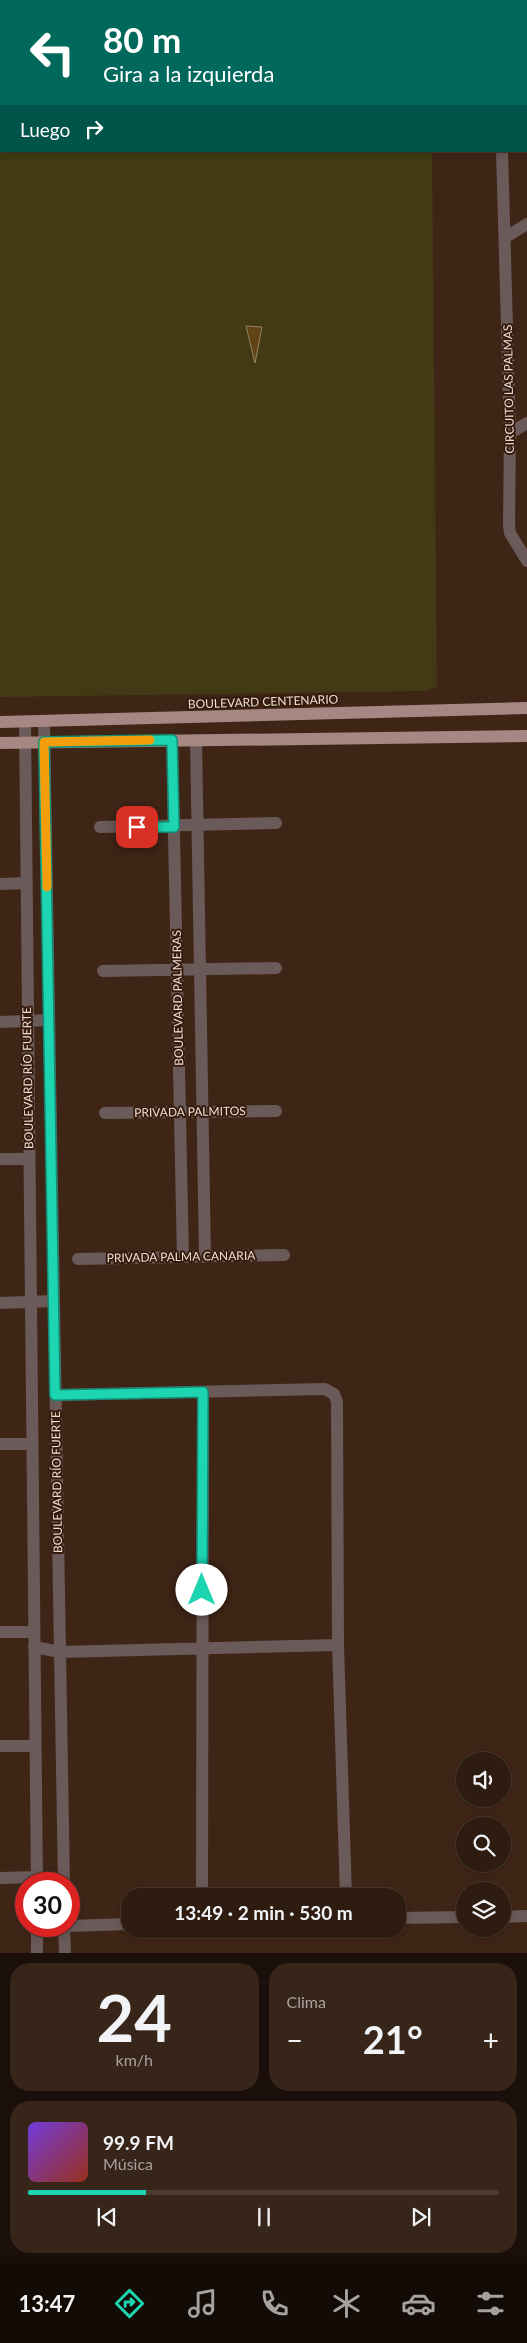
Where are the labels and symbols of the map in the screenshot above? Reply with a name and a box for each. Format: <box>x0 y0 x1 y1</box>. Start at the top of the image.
street label: CIRCUITO LAS PALMAS <box>500 324 517 454</box>
street label: BOULEVARD CENTENARIO <box>188 691 339 712</box>
pin <box>116 806 158 848</box>
street label: BOULEVARD PALMERAS <box>169 930 186 1066</box>
street label: BOULEVARD RÍO FUERTE <box>19 1007 36 1149</box>
street label: PRIVADA PALMITOS <box>134 1103 246 1120</box>
street label: PRIVADA PALMA CANARIA <box>107 1248 256 1265</box>
street label: BOULEVARD RÍO FUERTE <box>48 1411 65 1553</box>
position arrow <box>175 1563 227 1615</box>
speed limit sign: 30 <box>15 1872 80 1937</box>

